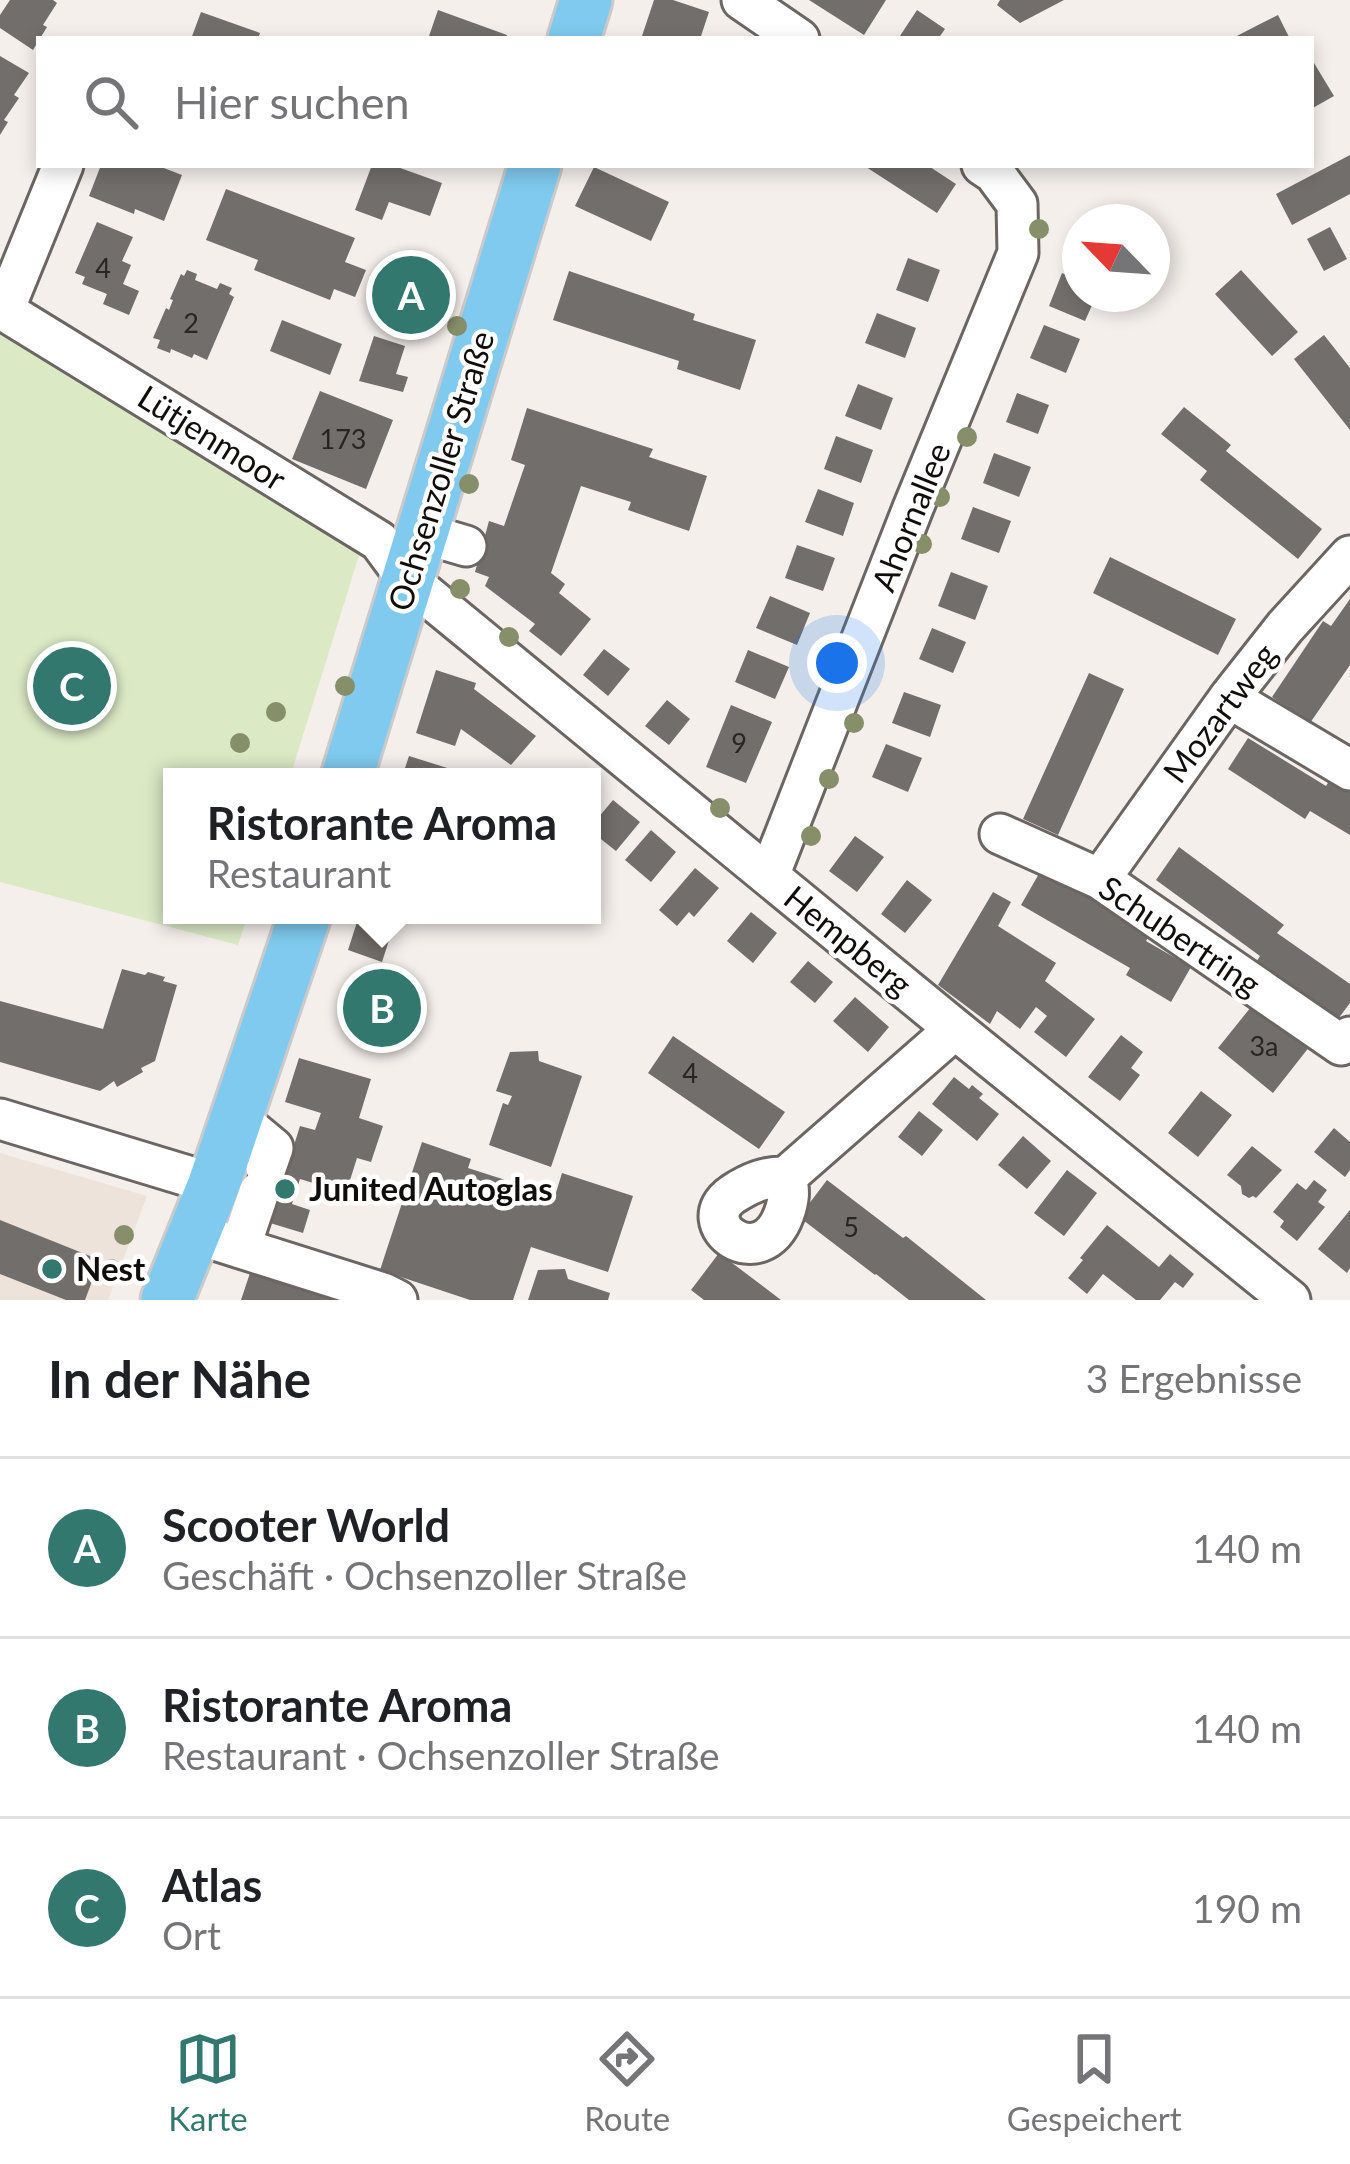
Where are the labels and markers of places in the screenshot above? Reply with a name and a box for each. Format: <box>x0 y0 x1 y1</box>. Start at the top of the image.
pin: A <box>372 250 450 340</box>
pin: C <box>33 641 111 731</box>
pin: B <box>343 963 421 1053</box>
place label: Junited Autoglas <box>309 1168 553 1208</box>
marker: Junited Autoglas <box>272 1176 298 1202</box>
place label: Nest <box>76 1248 146 1288</box>
marker: Nest <box>39 1256 65 1282</box>

